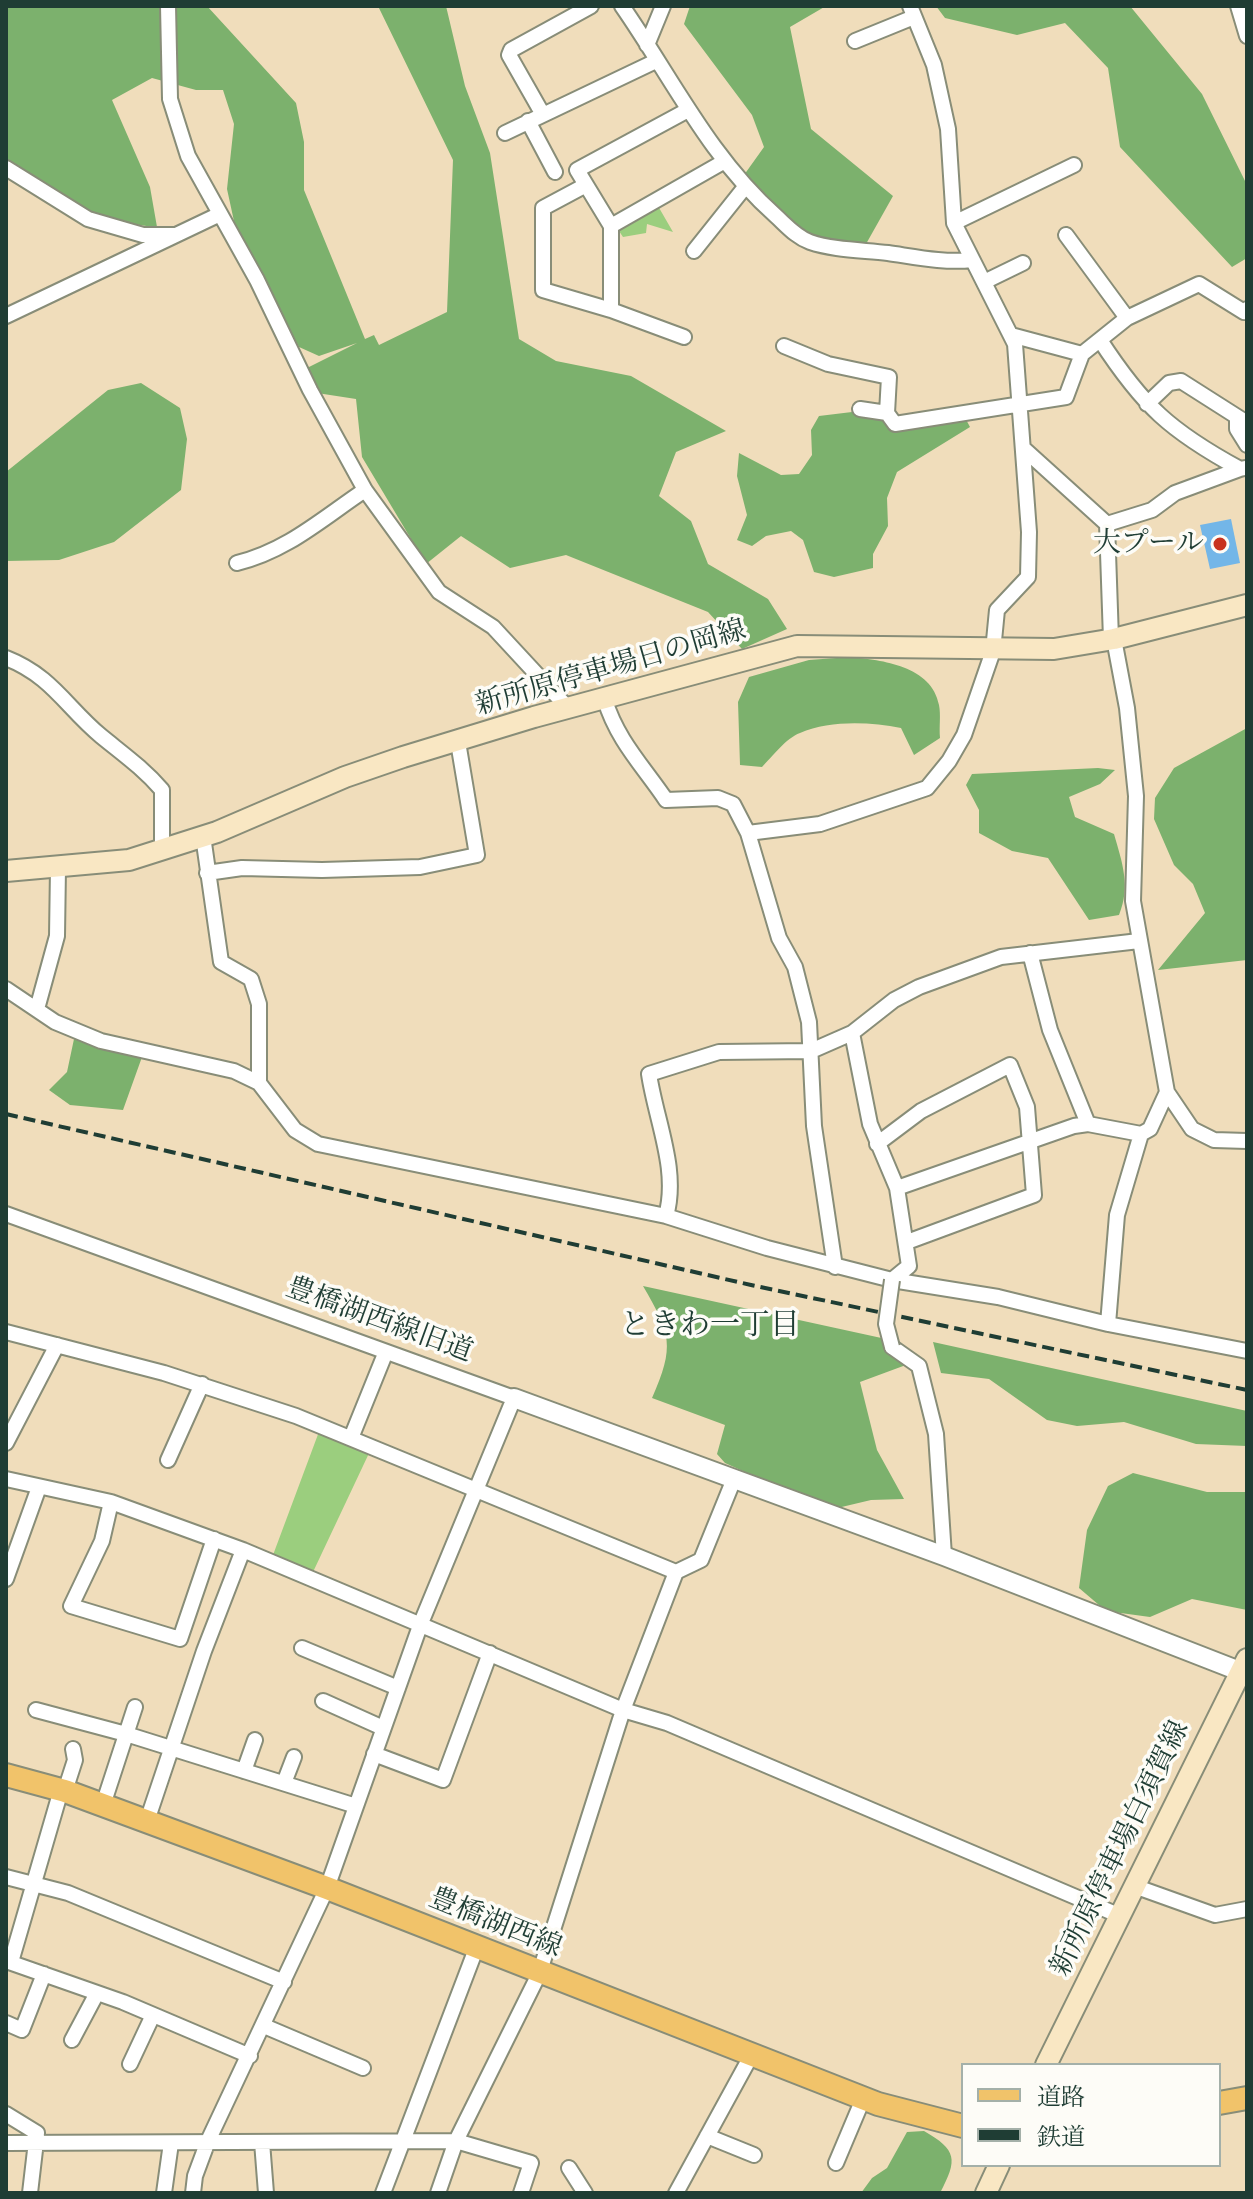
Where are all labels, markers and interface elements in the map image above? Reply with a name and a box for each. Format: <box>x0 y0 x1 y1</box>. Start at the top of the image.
place label: 大プール <box>1093 527 1204 561</box>
marker: 大プール <box>1211 535 1229 553</box>
street label: 新所原停車場日の岡線 <box>472 614 750 724</box>
street label: 豊橋湖西線旧道 <box>281 1272 477 1370</box>
district label: ときわ一丁目 <box>620 1309 800 1345</box>
street label: 新所原停車場白須賀線 <box>1045 1716 1197 1982</box>
street label: 豊橋湖西線 <box>424 1882 566 1966</box>
legend <box>961 2063 1221 2167</box>
text: 道路 <box>1037 2083 1085 2113</box>
text: 鉄道 <box>1037 2123 1085 2153</box>

